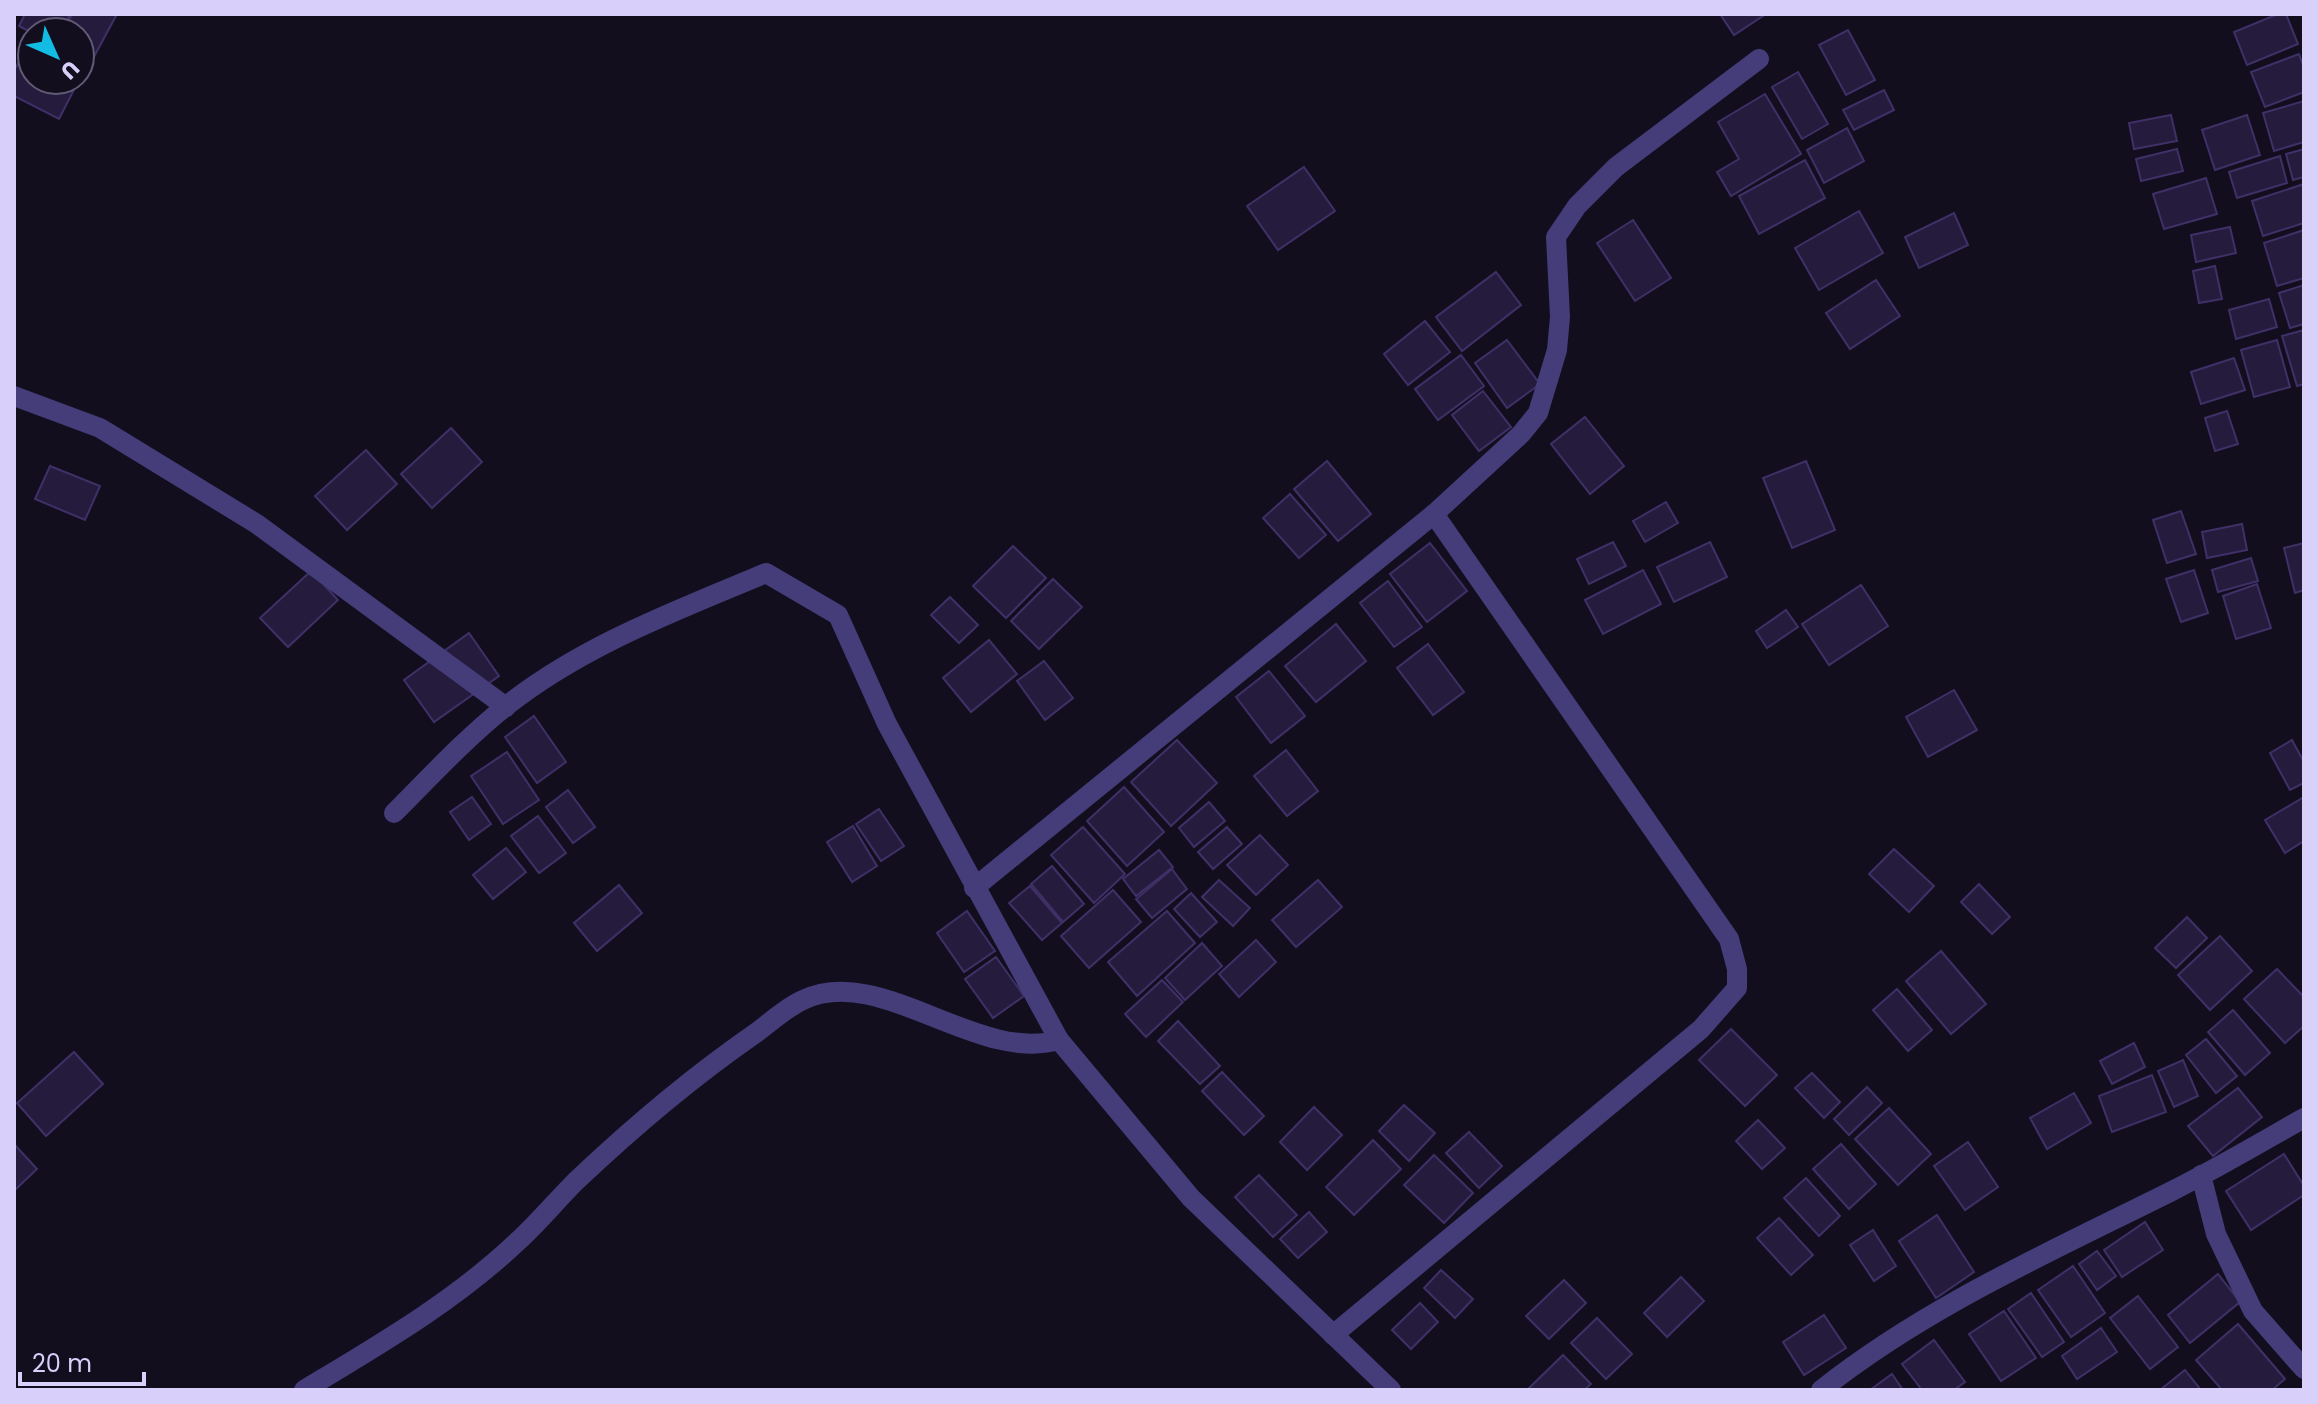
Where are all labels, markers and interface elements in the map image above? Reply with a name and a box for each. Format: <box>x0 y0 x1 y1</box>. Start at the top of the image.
north arrow <box>16 16 96 96</box>
text: U <box>53 53 86 86</box>
scale bar <box>20 1336 144 1386</box>
text: 20 m <box>32 1347 92 1380</box>

